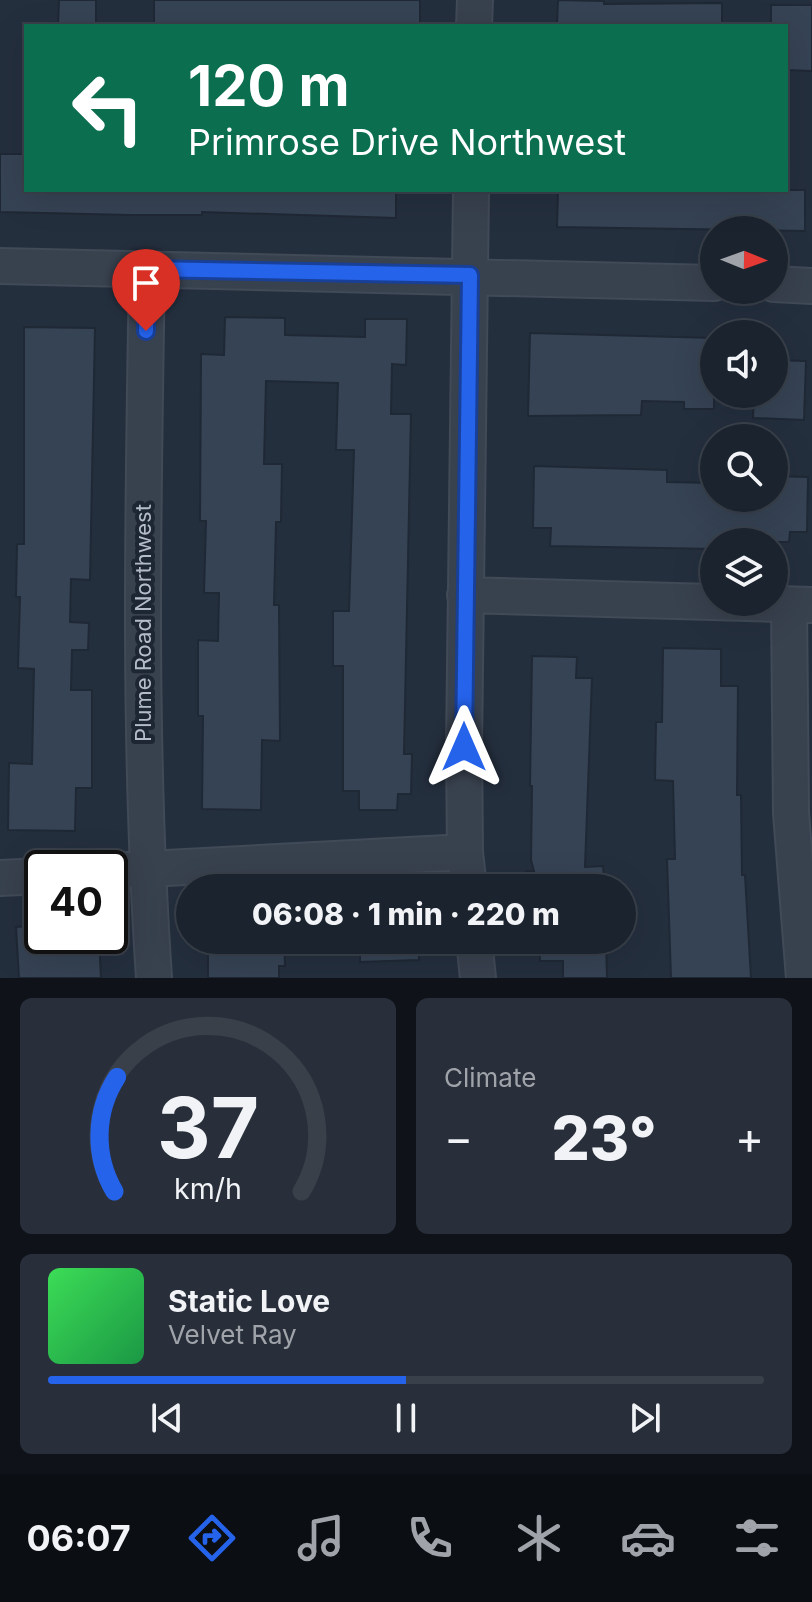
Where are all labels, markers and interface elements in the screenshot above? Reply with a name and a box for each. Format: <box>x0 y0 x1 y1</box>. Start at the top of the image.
text: 120 m <box>188 52 350 120</box>
icon: left <box>56 56 160 160</box>
text: Primrose Drive Northwest <box>188 120 626 164</box>
north arrow <box>700 216 788 304</box>
map controls <box>700 216 788 616</box>
pin <box>112 249 180 331</box>
icon: arrive <box>124 261 168 305</box>
button: sound <box>700 320 788 408</box>
button: search <box>700 424 788 512</box>
street label: Plume Road Northwest <box>130 504 156 742</box>
button: layers <box>700 528 788 616</box>
position arrow <box>422 705 506 789</box>
speed limit sign: 40 <box>24 850 128 954</box>
text: 06:08 · 1 min · 220 m <box>252 896 560 932</box>
text: Climate <box>444 1062 536 1093</box>
text: 37 <box>157 1077 259 1178</box>
text: 23° <box>551 1102 657 1174</box>
text: − <box>444 1111 473 1165</box>
text: + <box>735 1111 764 1165</box>
text: km/h <box>174 1171 242 1206</box>
text: Static Love <box>168 1283 330 1319</box>
text: Velvet Ray <box>168 1319 297 1350</box>
icon: previous <box>145 1396 189 1440</box>
icon: pause <box>384 1396 428 1440</box>
icon: next <box>623 1396 667 1440</box>
icon: directions <box>184 1510 240 1566</box>
icon: music <box>293 1510 349 1566</box>
icon: phone <box>402 1510 458 1566</box>
icon: climate <box>511 1510 567 1566</box>
icon: car <box>620 1510 676 1566</box>
icon: filters <box>729 1510 785 1566</box>
text: 06:07 <box>27 1516 131 1560</box>

